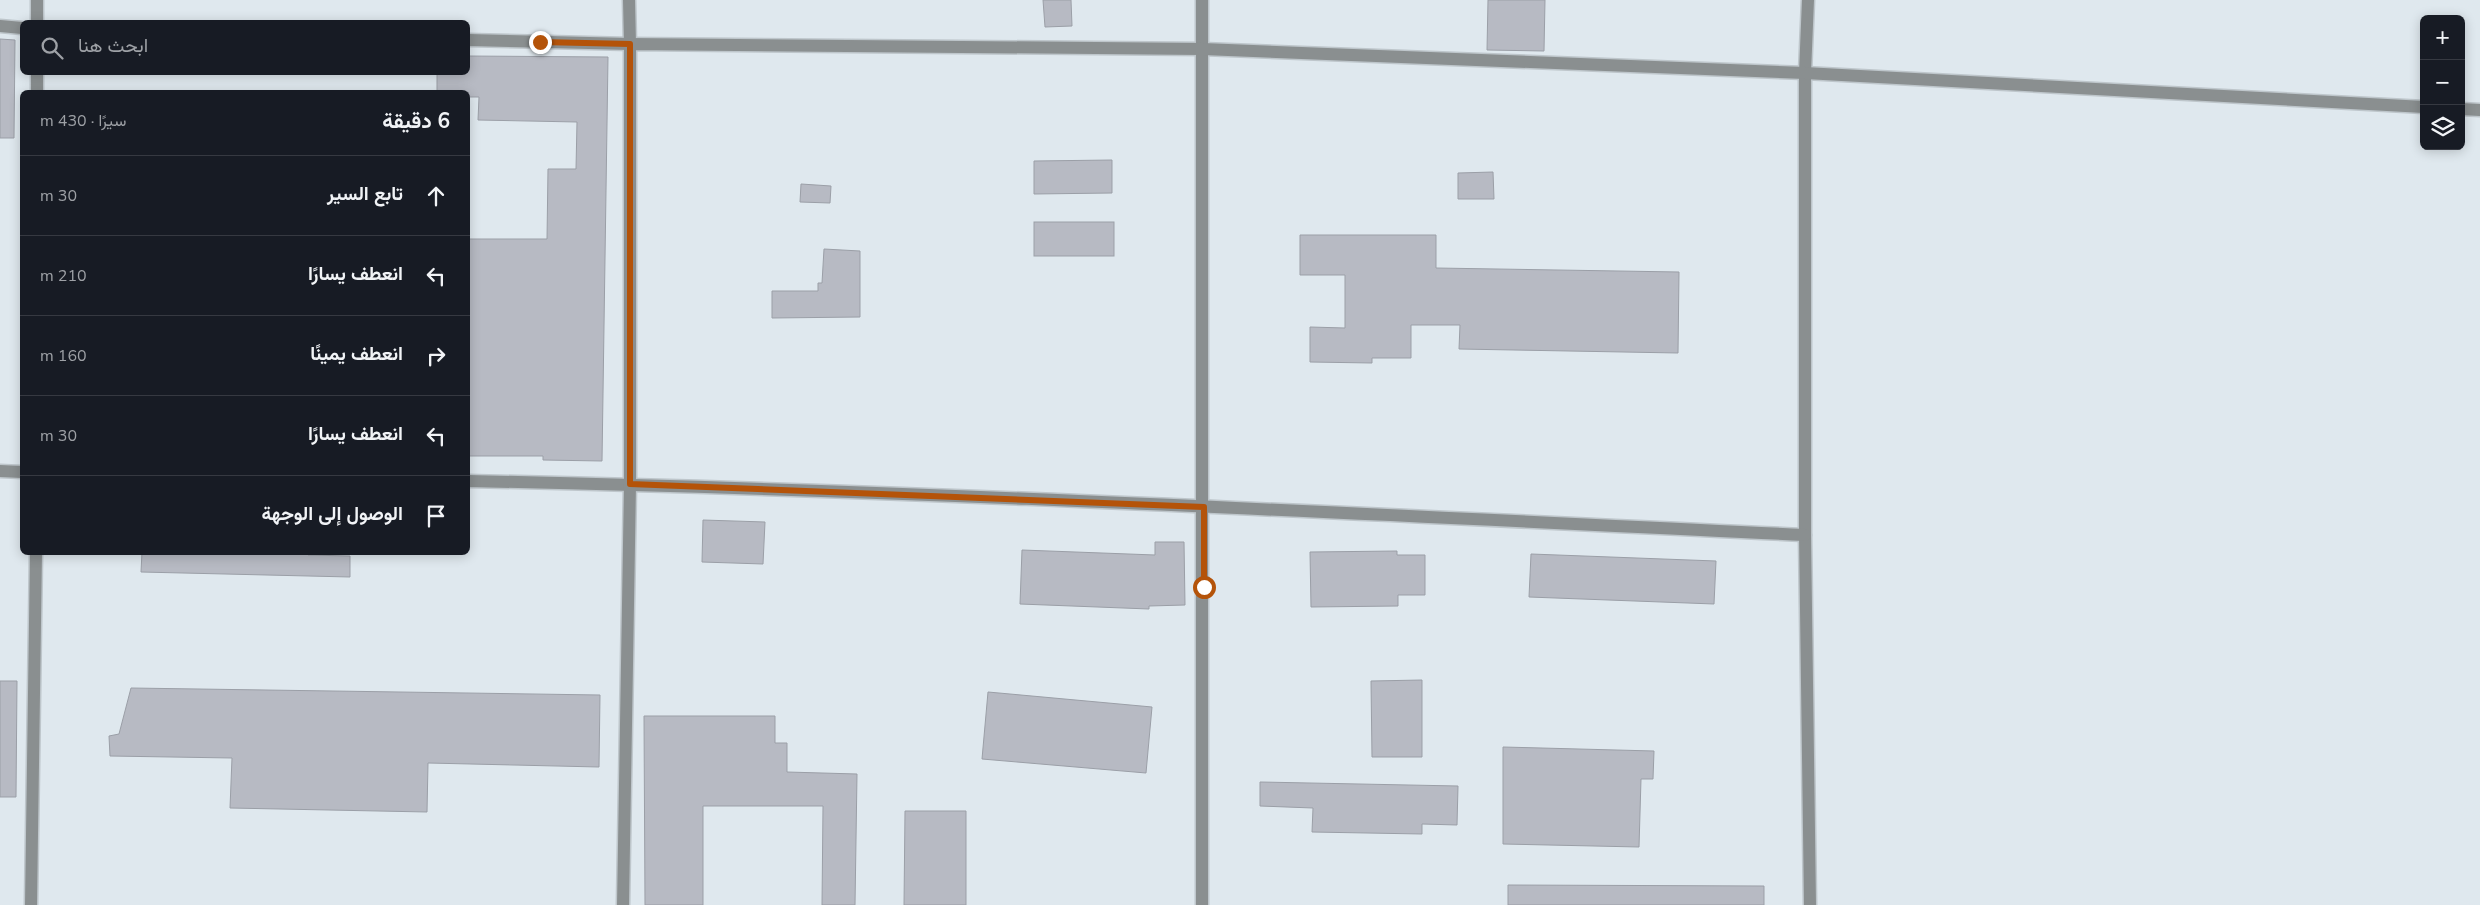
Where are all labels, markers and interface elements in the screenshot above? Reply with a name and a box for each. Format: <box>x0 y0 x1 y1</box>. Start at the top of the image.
map controls <box>2420 15 2465 150</box>
button: + <box>2420 15 2465 60</box>
search box <box>20 20 470 75</box>
route end <box>529 31 552 54</box>
text: ابحث هنا <box>78 33 148 59</box>
icon: search <box>38 34 66 62</box>
button: − <box>2420 60 2465 105</box>
button: layers <box>2420 105 2465 150</box>
text: 6 دقيقة <box>382 107 450 135</box>
text: سيرًا · 430 m <box>40 110 126 132</box>
text: تابع السير <box>327 181 403 207</box>
icon: ahead <box>422 182 450 210</box>
text: 30 m <box>40 185 77 207</box>
text: انعطف يسارًا <box>308 261 403 287</box>
icon: left <box>422 262 450 290</box>
text: 210 m <box>40 265 87 287</box>
text: انعطف يمينًا <box>310 341 403 367</box>
icon: right <box>422 342 450 370</box>
text: 160 m <box>40 345 87 367</box>
text: انعطف يسارًا <box>308 421 403 447</box>
icon: left <box>422 422 450 450</box>
text: 30 m <box>40 425 77 447</box>
text: الوصول إلى الوجهة <box>261 501 403 527</box>
icon: arrive <box>422 502 450 530</box>
route start <box>1193 576 1216 599</box>

